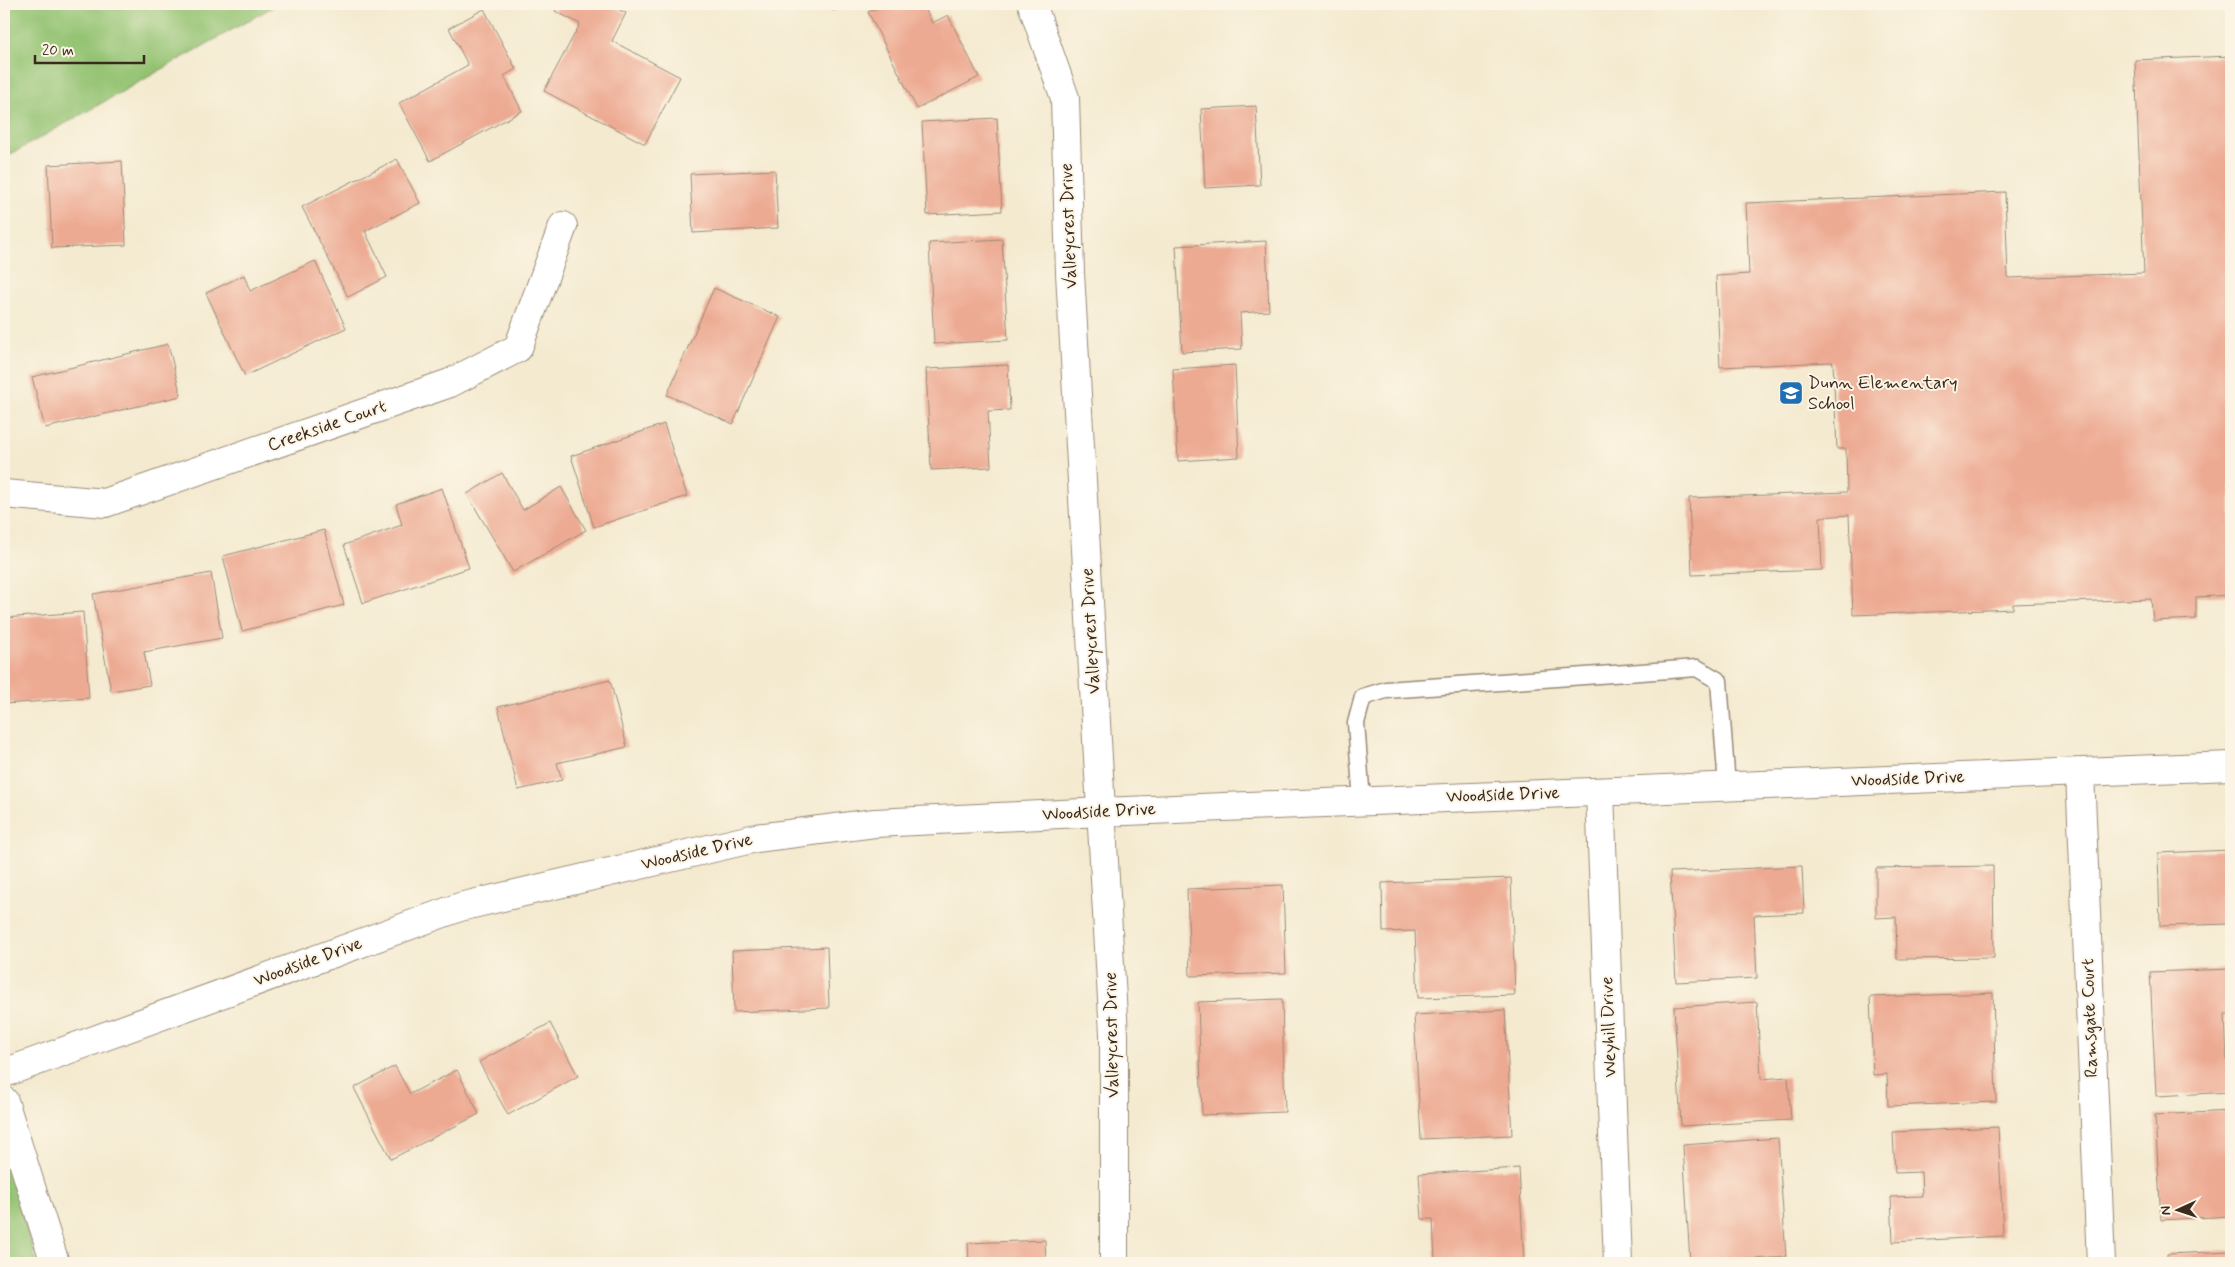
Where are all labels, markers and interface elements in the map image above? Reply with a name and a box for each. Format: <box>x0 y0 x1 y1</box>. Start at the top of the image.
scale bar <box>35 32 144 64</box>
text: 20 m <box>42 41 74 61</box>
street label: Valleycrest Drive <box>1055 163 1083 289</box>
place label: Dunn Elementary School <box>1808 371 1958 416</box>
school or university icon: Dunn Elementary School <box>1778 380 1804 406</box>
street label: Creekside Court <box>264 394 390 458</box>
street label: Valleycrest Drive <box>1076 567 1106 695</box>
street label: Woodside Drive <box>1851 765 1965 793</box>
street label: Woodside Drive <box>1446 781 1560 809</box>
street label: Woodside Drive <box>1042 797 1156 827</box>
street label: Woodside Drive <box>639 827 755 877</box>
street label: Woodside Drive <box>250 931 366 993</box>
street label: Ramsgate Court <box>2076 958 2104 1078</box>
street label: Valleycrest Drive <box>1099 972 1125 1098</box>
street label: Weyhill Drive <box>1595 976 1623 1078</box>
north arrow <box>2152 1184 2202 1234</box>
text: N <box>2157 1205 2175 1216</box>

